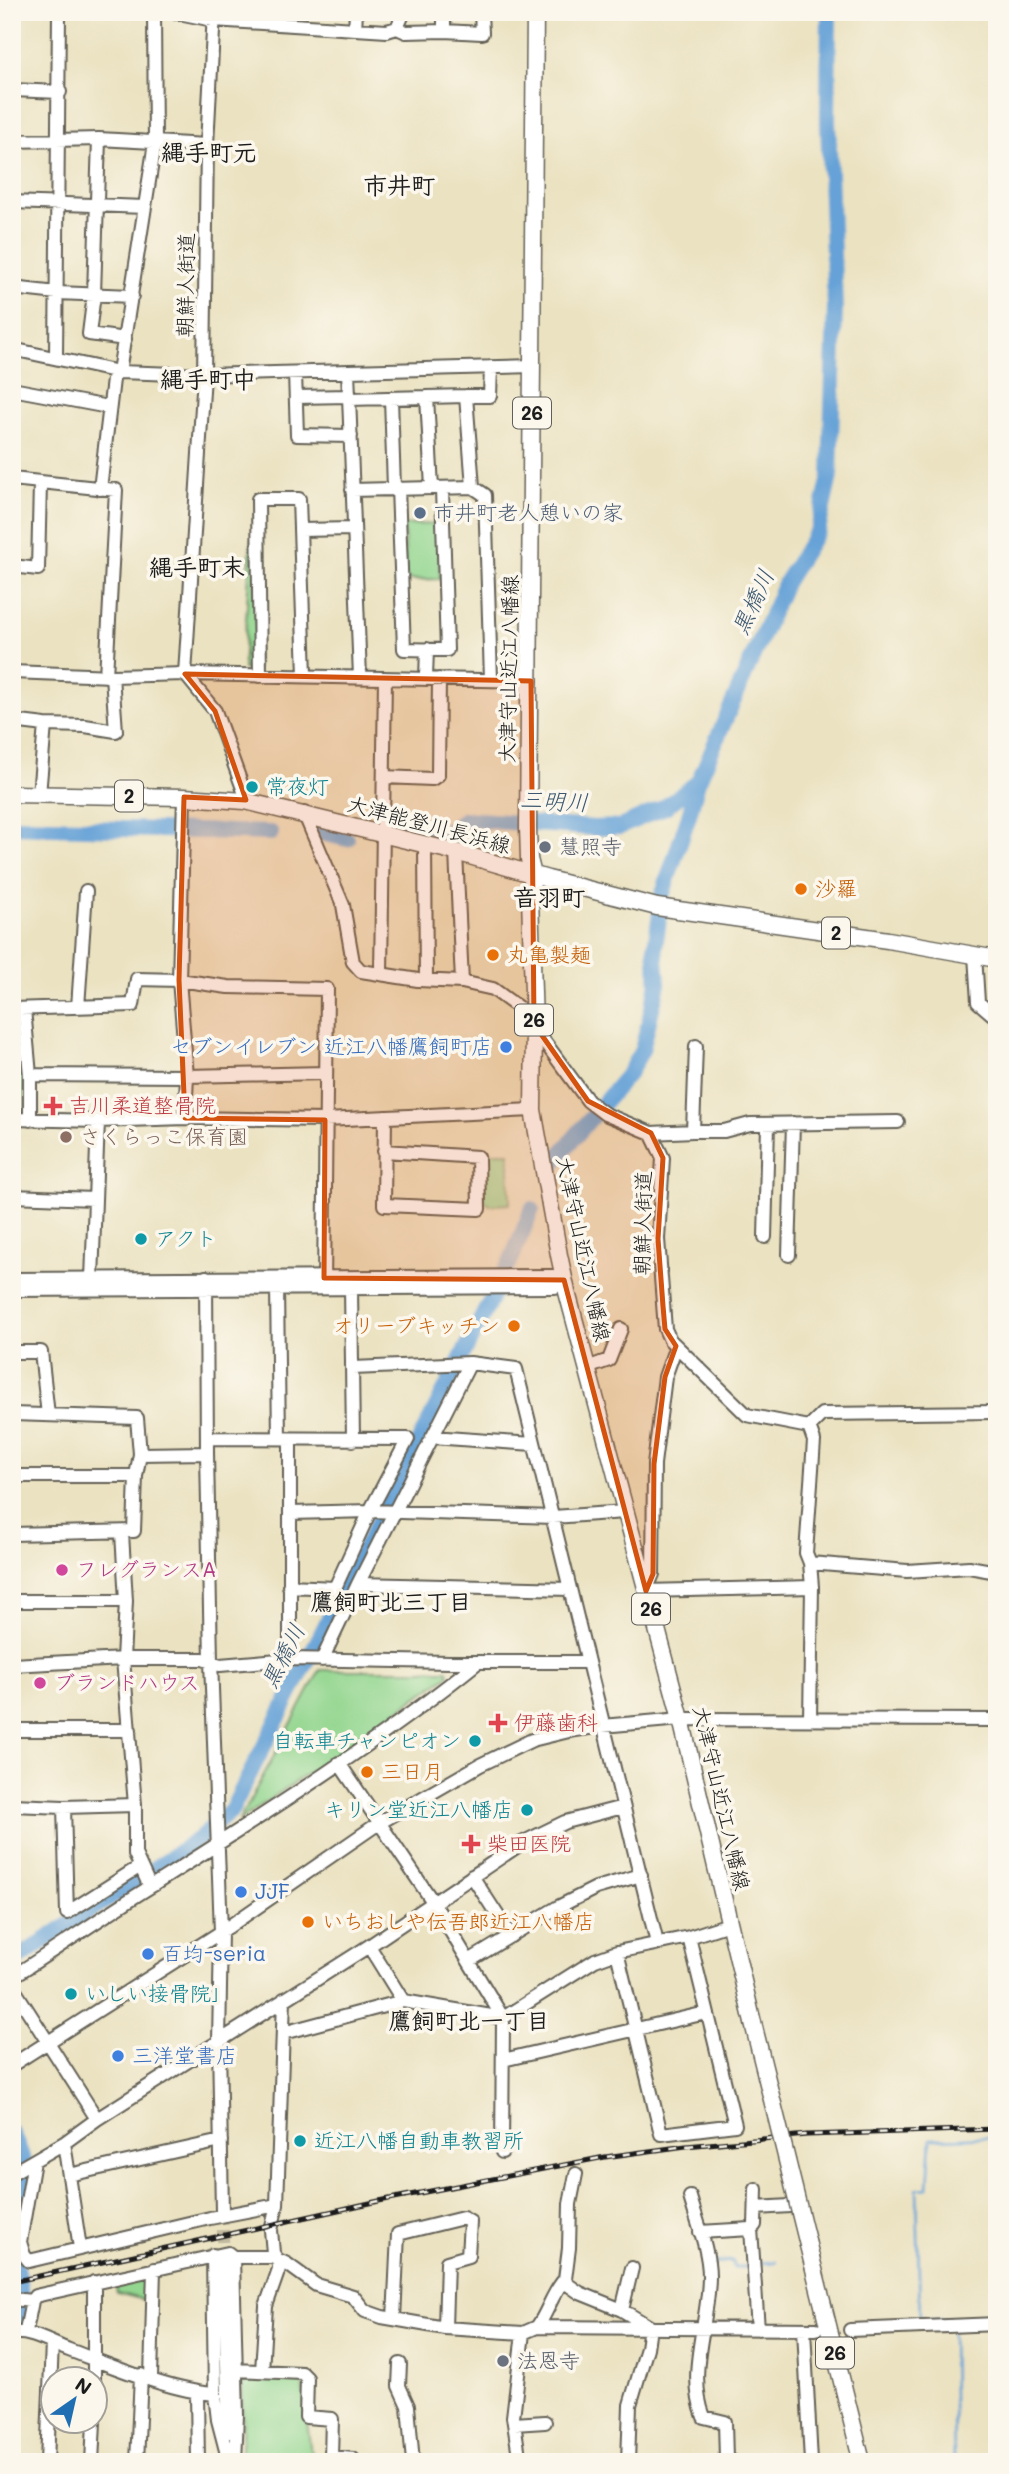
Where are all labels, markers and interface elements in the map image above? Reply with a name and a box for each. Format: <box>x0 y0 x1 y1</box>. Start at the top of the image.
district label: 縄手町元 <box>161 136 257 167</box>
district label: 市井町 <box>363 169 435 200</box>
street label: 朝鮮人街道 <box>170 232 199 338</box>
district label: 縄手町中 <box>160 363 256 394</box>
road number: 26 <box>513 398 551 428</box>
place label: 市井町老人憩いの家 <box>434 498 623 525</box>
marker: 市井町老人憩いの家 <box>412 505 428 521</box>
district label: 縄手町末 <box>149 551 245 582</box>
water label: 黒橋川 <box>724 564 780 639</box>
street label: 大津守山近江八幡線 <box>492 574 523 764</box>
place label: 常夜灯 <box>266 772 329 799</box>
marker: 常夜灯 <box>244 779 260 795</box>
road number: 2 <box>115 780 143 811</box>
water label: 三明川 <box>519 783 589 817</box>
street label: 大津能登川長浜線 <box>345 789 514 858</box>
place label: 慧照寺 <box>559 832 622 859</box>
marker: 慧照寺 <box>537 839 553 855</box>
place label: 沙羅 <box>815 874 857 901</box>
district label: 音羽町 <box>513 881 585 912</box>
marker: 沙羅 <box>793 881 809 897</box>
road number: 2 <box>822 917 850 948</box>
place label: 丸亀製麺 <box>507 940 591 967</box>
marker: 丸亀製麺 <box>485 947 501 963</box>
road number: 26 <box>515 1004 553 1036</box>
place label: セブンイレブン 近江八幡鷹飼町店 <box>170 1032 492 1059</box>
marker: セブンイレブン 近江八幡鷹飼町店 <box>498 1039 514 1055</box>
place label: 吉川柔道整骨院 <box>69 1091 216 1118</box>
marker: 吉川柔道整骨院 <box>43 1096 63 1116</box>
place label: さくらっこ保育園 <box>80 1122 248 1149</box>
marker: さくらっこ保育園 <box>58 1129 74 1145</box>
street label: 大津守山近江八幡線 <box>552 1153 617 1344</box>
street label: 朝鮮人街道 <box>627 1170 656 1276</box>
place label: アクト <box>155 1224 217 1251</box>
marker: アクト <box>133 1231 149 1247</box>
place label: オリーブキッチン <box>333 1311 500 1338</box>
marker: オリーブキッチン <box>506 1318 522 1334</box>
place label: フレグランスA <box>76 1555 217 1582</box>
marker: フレグランスA <box>54 1562 70 1578</box>
district label: 鷹飼町北三丁目 <box>311 1586 472 1616</box>
road number: 26 <box>632 1594 670 1624</box>
water label: 黒橋川 <box>253 1618 311 1693</box>
place label: ブランドハウス <box>54 1668 200 1695</box>
marker: ブランドハウス <box>32 1675 48 1691</box>
street label: 大津守山近江八幡線 <box>688 1703 757 1893</box>
place label: 伊藤歯科 <box>514 1708 598 1735</box>
marker: 伊藤歯科 <box>488 1713 508 1733</box>
place label: 自転車チャンピオン <box>272 1726 461 1753</box>
marker: 自転車チャンピオン <box>467 1733 483 1749</box>
place label: 三日月 <box>381 1757 444 1784</box>
marker: 三日月 <box>359 1764 375 1780</box>
place label: キリン堂近江八幡店 <box>324 1795 513 1822</box>
marker: キリン堂近江八幡店 <box>519 1802 535 1818</box>
place label: 柴田医院 <box>487 1829 571 1856</box>
marker: 柴田医院 <box>461 1834 481 1854</box>
place label: JJF <box>255 1877 290 1904</box>
marker: JJF <box>233 1884 249 1900</box>
place label: いちおしや伝吾郎近江八幡店 <box>322 1907 595 1934</box>
marker: いちおしや伝吾郎近江八幡店 <box>300 1914 316 1930</box>
place label: 百均-seria <box>162 1939 266 1966</box>
marker: 百均-seria <box>140 1946 156 1962</box>
place label: いしい接骨院」 <box>85 1979 232 2006</box>
marker: いしい接骨院」 <box>63 1986 79 2002</box>
district label: 鷹飼町北一丁目 <box>389 2005 550 2035</box>
place label: 三洋堂書店 <box>132 2041 237 2068</box>
marker: 三洋堂書店 <box>110 2048 126 2064</box>
place label: 近江八幡自動車教習所 <box>314 2126 524 2153</box>
marker: 近江八幡自動車教習所 <box>292 2133 308 2149</box>
road number: 26 <box>816 2338 854 2368</box>
place label: 法恩寺 <box>517 2346 580 2373</box>
marker: 法恩寺 <box>495 2353 511 2369</box>
north arrow <box>38 2366 108 2436</box>
text: N <box>71 2371 97 2400</box>

